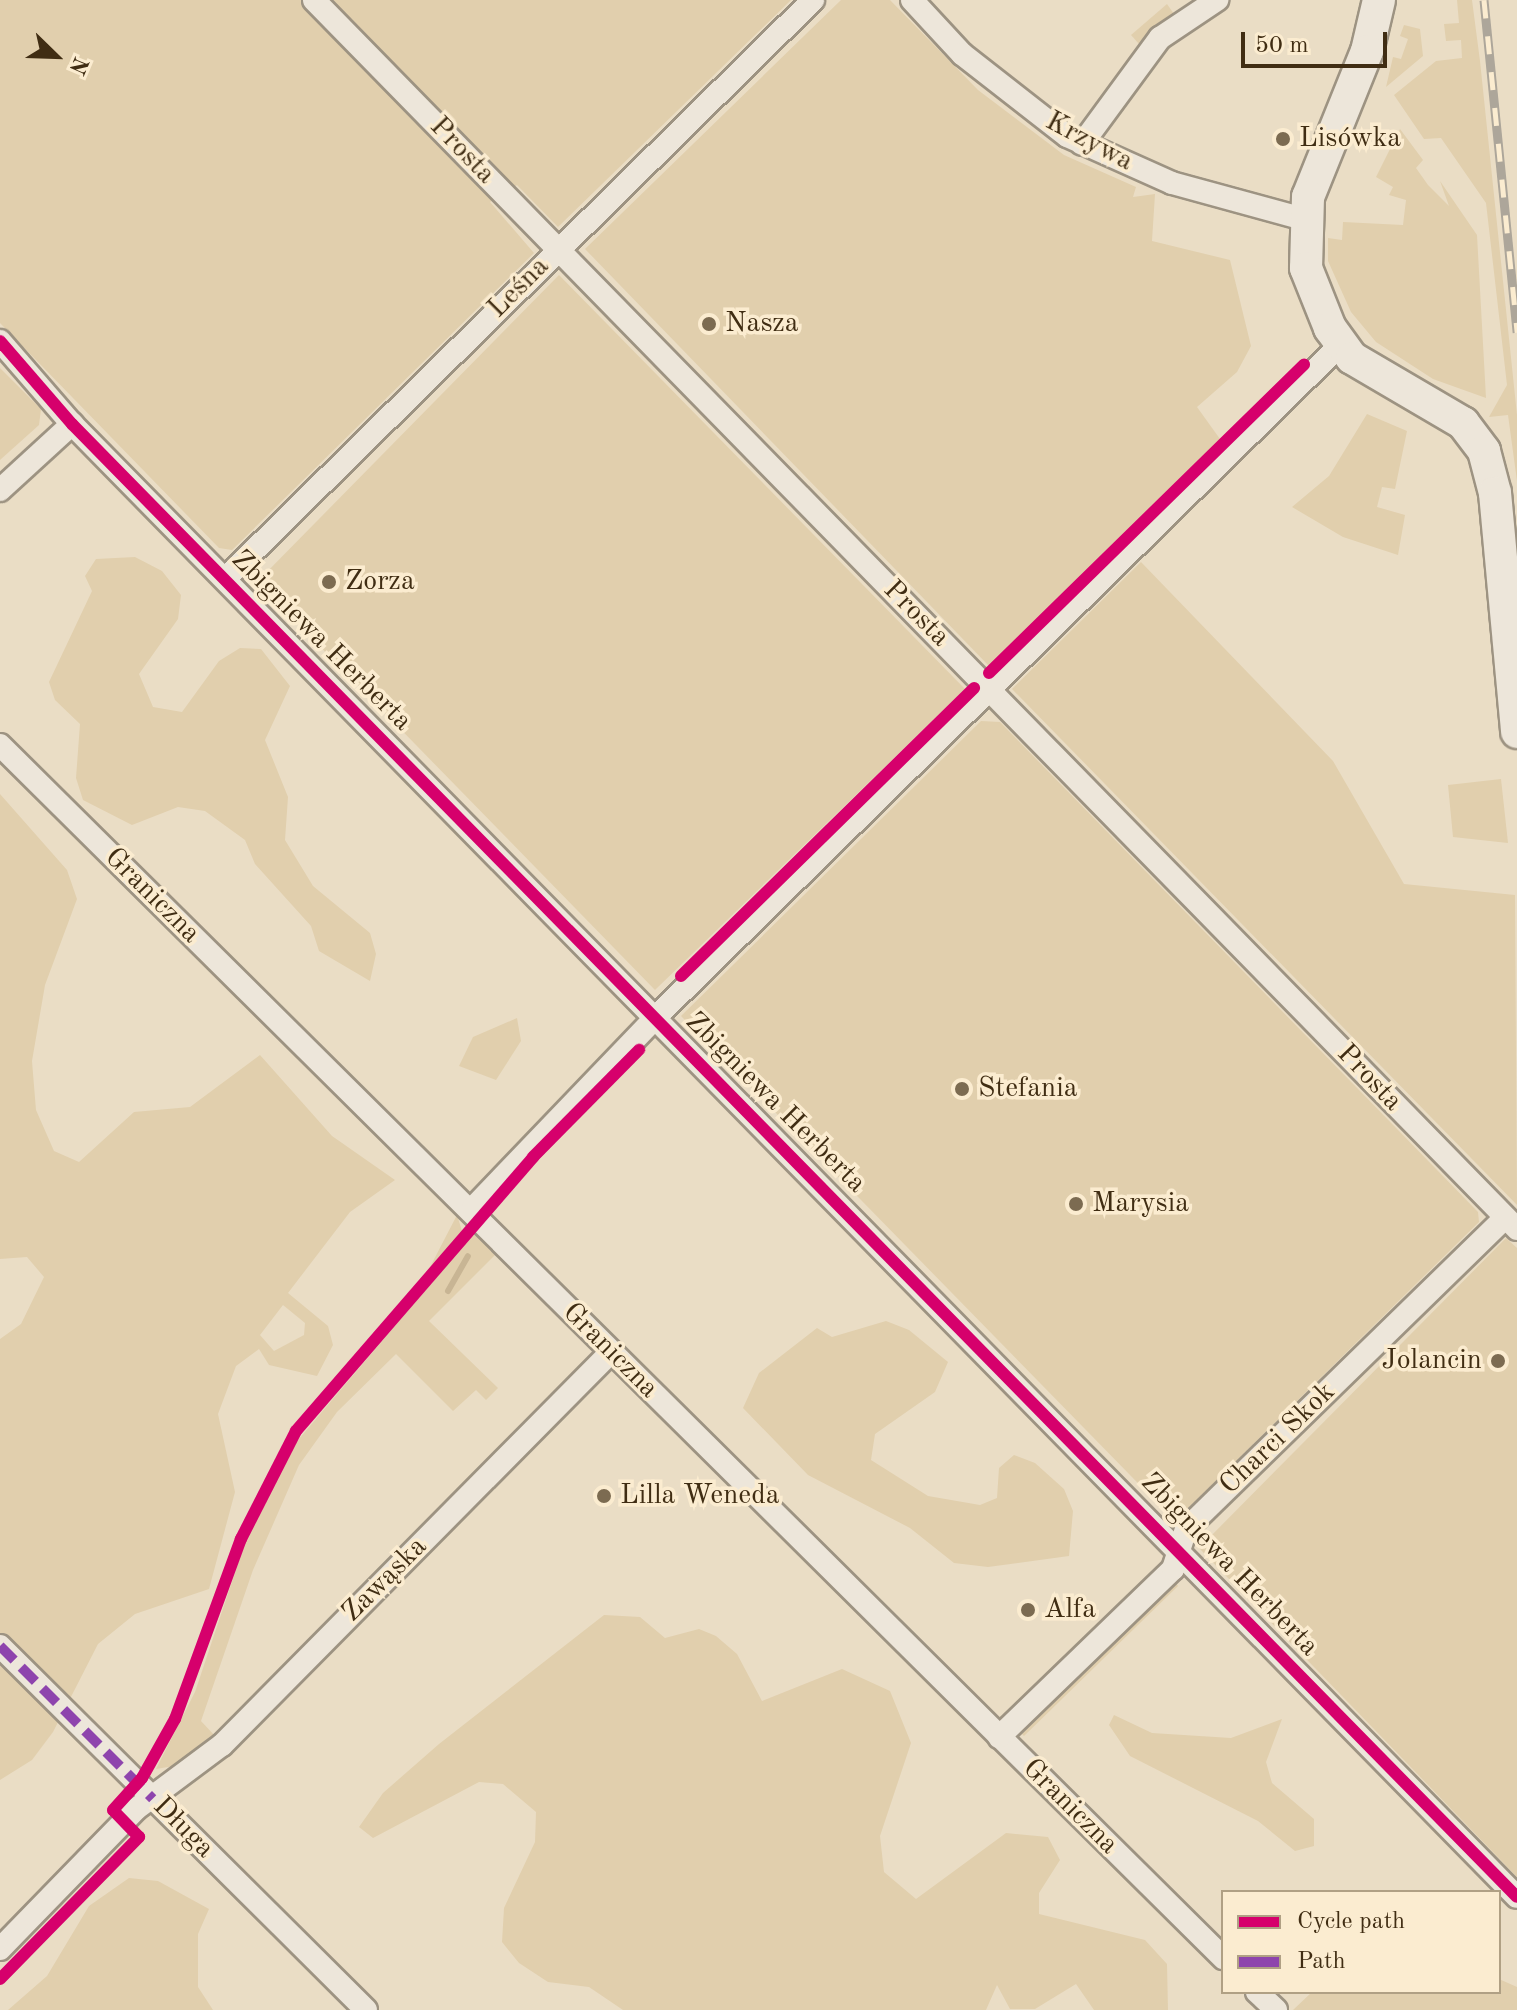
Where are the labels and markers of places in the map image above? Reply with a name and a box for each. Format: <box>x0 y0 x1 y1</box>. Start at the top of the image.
place label: Lisówka <box>1299 122 1401 156</box>
marker: Lisówka <box>1274 130 1292 148</box>
place label: Nasza <box>725 307 799 341</box>
marker: Nasza <box>700 315 718 333</box>
place label: Zorza <box>345 565 415 599</box>
marker: Zorza <box>320 573 338 591</box>
place label: Stefania <box>978 1072 1078 1106</box>
marker: Stefania <box>953 1080 971 1098</box>
place label: Marysia <box>1092 1187 1189 1221</box>
marker: Marysia <box>1067 1195 1085 1213</box>
place label: Jolancin <box>1382 1344 1482 1378</box>
marker: Jolancin <box>1489 1352 1507 1370</box>
place label: Lilla Weneda <box>620 1479 780 1513</box>
marker: Lilla Weneda <box>595 1487 613 1505</box>
place label: Alfa <box>1044 1593 1096 1627</box>
marker: Alfa <box>1019 1601 1037 1619</box>

